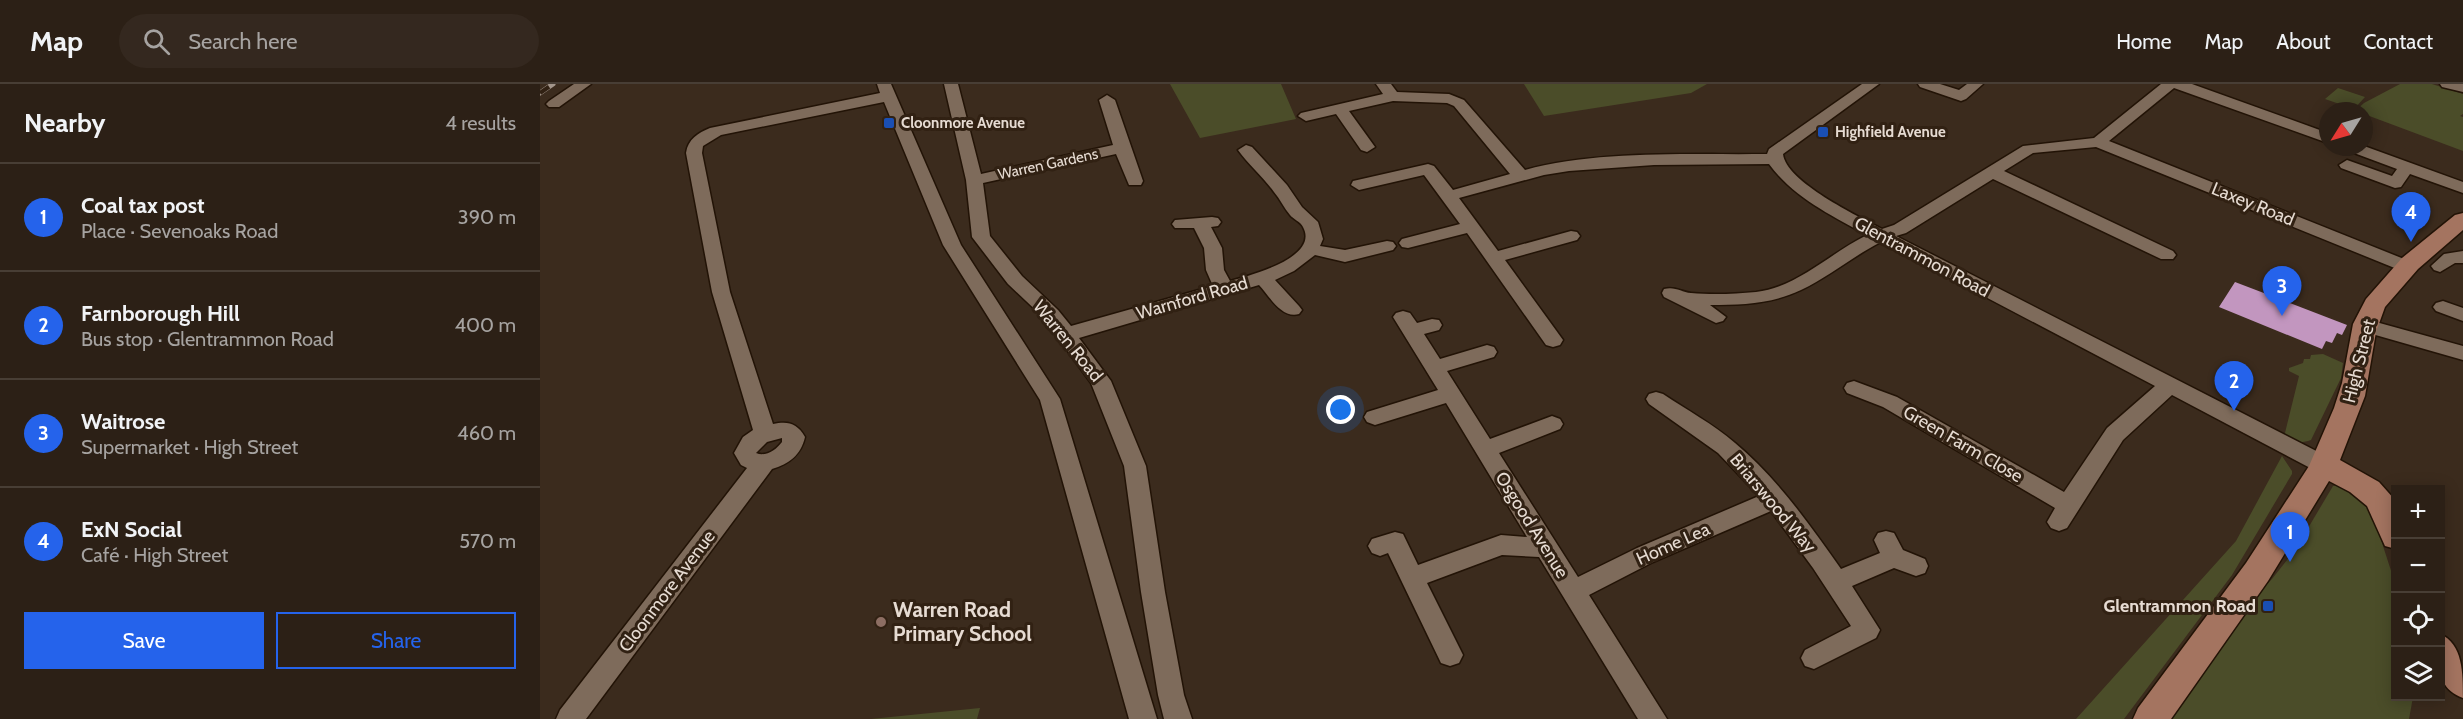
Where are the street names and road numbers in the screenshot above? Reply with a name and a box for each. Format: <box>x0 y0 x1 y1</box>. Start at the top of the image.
street label: Warren Gardens <box>996 145 1100 183</box>
street label: Laxey Road <box>2208 177 2298 231</box>
street label: Glentrammon Road <box>1851 212 1993 302</box>
street label: Warnford Road <box>1134 272 1250 324</box>
street label: Warren Road <box>1028 296 1108 386</box>
street label: High Street <box>2338 317 2380 405</box>
street label: Green Farm Close <box>1899 401 2027 487</box>
street label: Briarswood Way <box>1725 449 1821 557</box>
street label: Osgood Avenue <box>1491 468 1573 582</box>
street label: Home Lea <box>1633 518 1713 570</box>
street label: Cloonmore Avenue <box>614 526 720 656</box>

